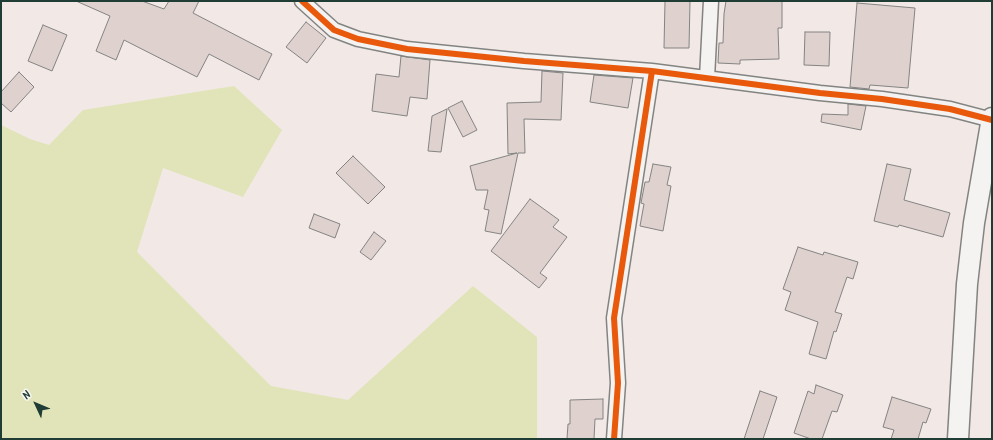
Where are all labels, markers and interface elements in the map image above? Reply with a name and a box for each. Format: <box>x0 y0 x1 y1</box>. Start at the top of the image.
north arrow <box>16 384 56 424</box>
text: N <box>18 387 36 404</box>

